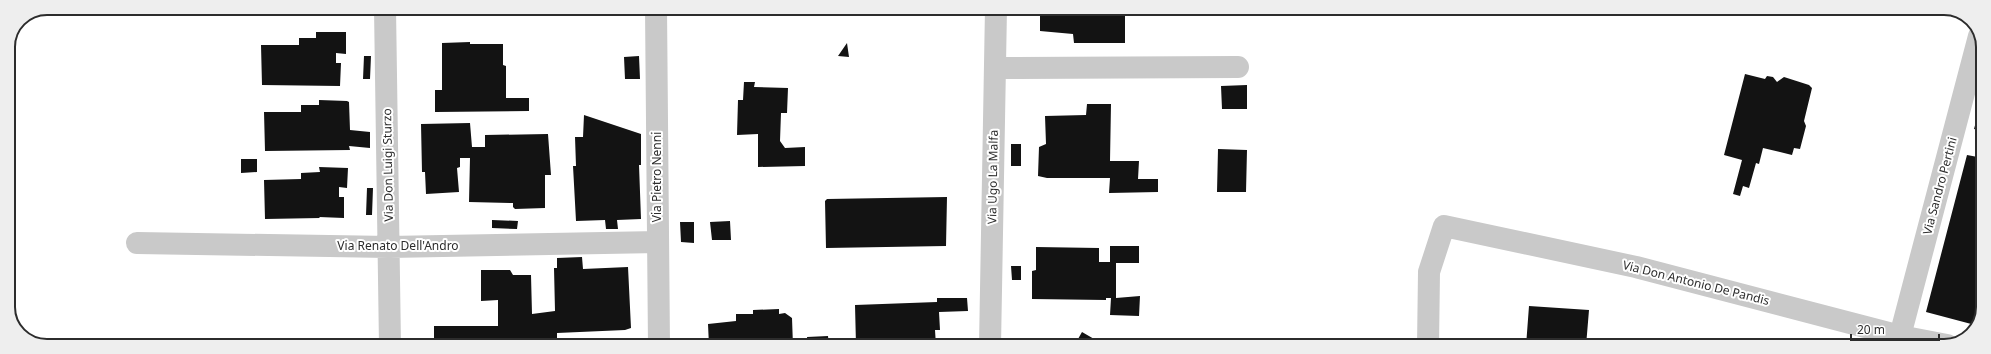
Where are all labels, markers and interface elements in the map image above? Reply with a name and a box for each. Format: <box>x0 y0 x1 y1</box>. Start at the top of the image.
street label: Via Don Luigi Sturzo <box>378 108 397 222</box>
street label: Via Ugo La Malfa <box>983 130 1002 224</box>
street label: Via Pietro Nenni <box>648 132 665 222</box>
street label: Via Sandro Pertini <box>1918 135 1961 237</box>
street label: Via Renato Dell'Andro <box>337 237 459 254</box>
street label: Via Don Antonio De Pandis <box>1621 256 1771 309</box>
scale bar <box>1851 316 1939 342</box>
text: 20 m <box>1857 321 1885 338</box>

